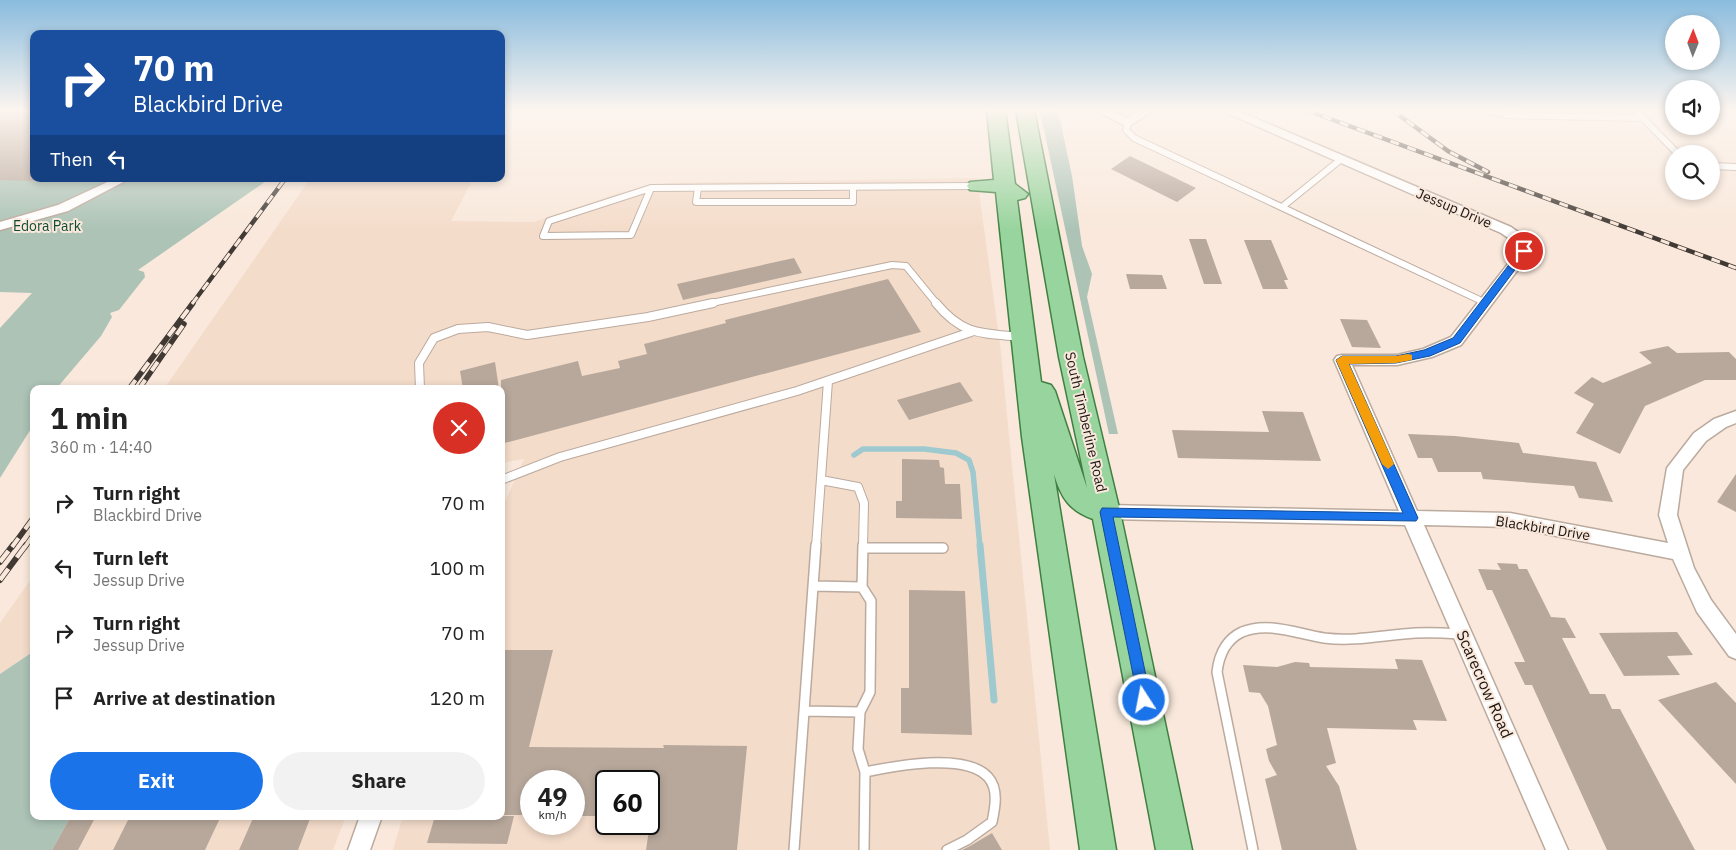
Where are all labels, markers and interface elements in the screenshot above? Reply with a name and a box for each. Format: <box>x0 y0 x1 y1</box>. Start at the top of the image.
north arrow <box>1665 15 1720 70</box>
map controls <box>1665 15 1720 200</box>
text: 70 m <box>133 45 215 91</box>
icon: right <box>50 50 115 115</box>
button: sound <box>1665 80 1720 135</box>
text: Blackbird Drive <box>133 89 283 118</box>
icon: left <box>103 145 131 173</box>
button: search <box>1665 145 1720 200</box>
text: Then <box>50 147 93 171</box>
street label: Jessup Drive <box>1414 184 1495 232</box>
park label: Edora Park <box>13 217 82 235</box>
pin <box>1503 230 1545 272</box>
icon: arrive <box>1510 237 1538 265</box>
street label: South Timberline Road <box>1061 350 1111 494</box>
text: 1 min <box>50 398 128 437</box>
button: close <box>433 402 485 454</box>
text: 360 m · 14:40 <box>50 437 152 457</box>
text: Turn right <box>93 481 180 505</box>
icon: right <box>50 489 78 517</box>
text: 70 m <box>441 491 485 515</box>
text: Blackbird Drive <box>93 505 202 525</box>
street label: Blackbird Drive <box>1494 512 1592 544</box>
text: Turn left <box>93 546 169 570</box>
icon: left <box>50 554 78 582</box>
text: 100 m <box>430 556 485 580</box>
text: Jessup Drive <box>93 570 185 590</box>
text: Turn right <box>93 611 180 635</box>
icon: right <box>50 619 78 647</box>
text: 70 m <box>441 621 485 645</box>
street label: Scarecrow Road <box>1452 627 1518 741</box>
text: Jessup Drive <box>93 635 185 655</box>
position arrow <box>1117 673 1169 725</box>
icon: arrive <box>50 684 78 712</box>
text: Arrive at destination <box>93 686 276 710</box>
text: 120 m <box>430 686 485 710</box>
button: Exit <box>50 752 263 810</box>
button: Share <box>273 752 485 810</box>
speed limit sign: 60 <box>595 770 660 835</box>
text: 49 <box>537 780 568 813</box>
text: km/h <box>538 807 567 822</box>

